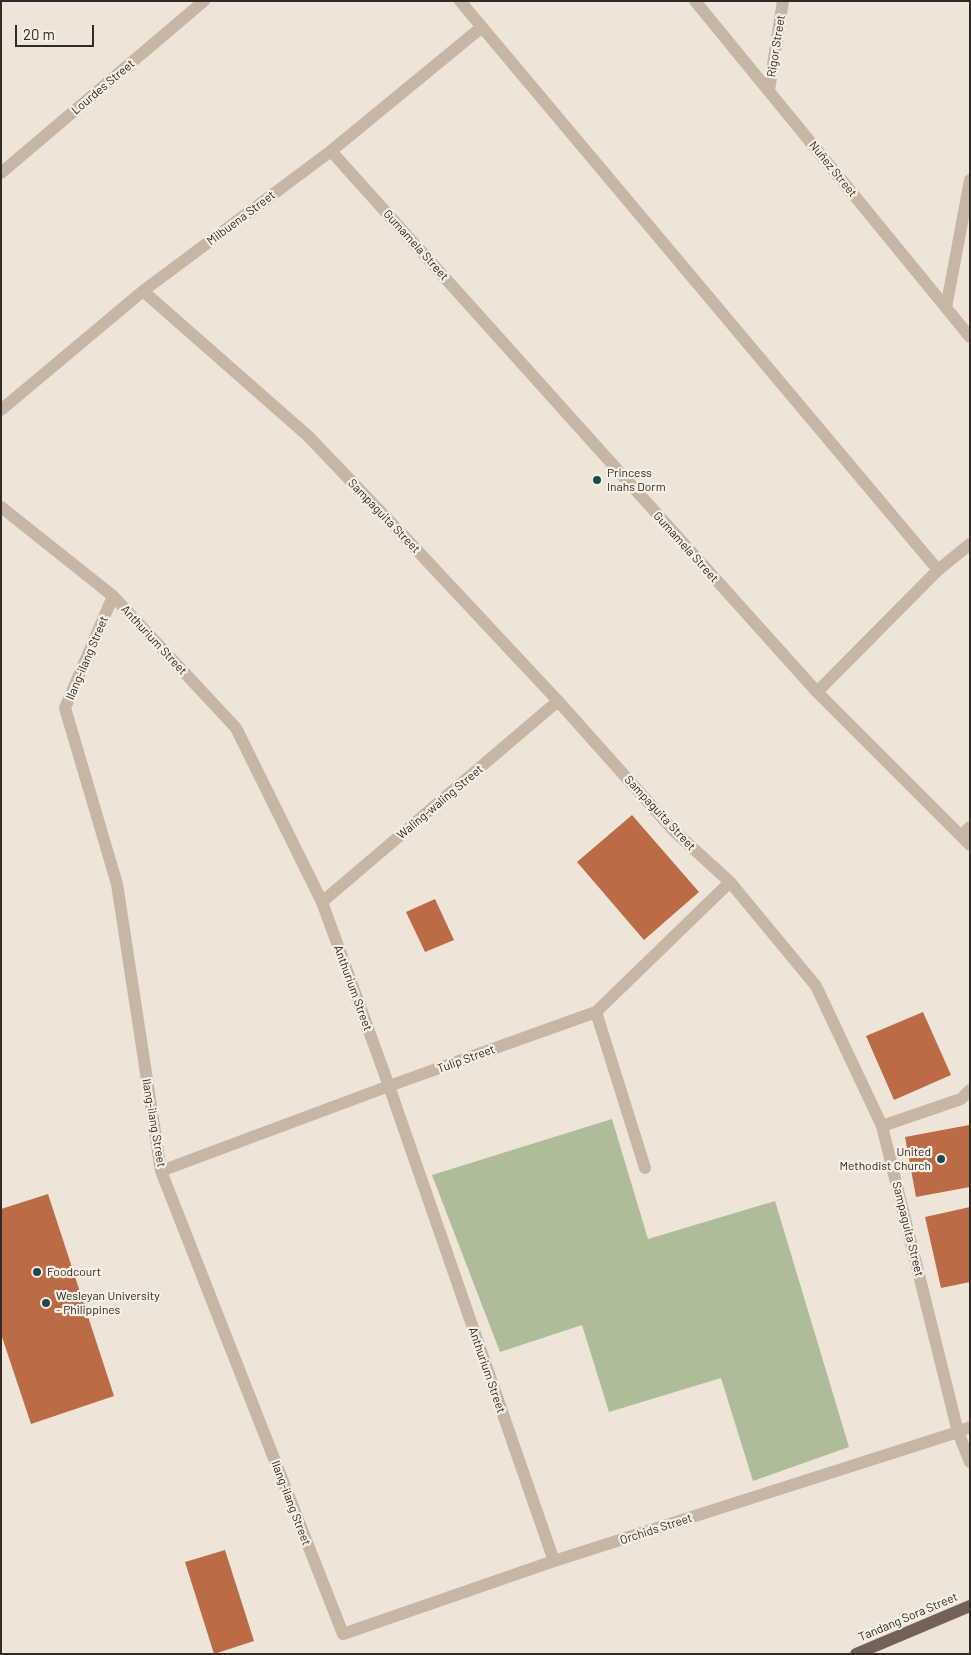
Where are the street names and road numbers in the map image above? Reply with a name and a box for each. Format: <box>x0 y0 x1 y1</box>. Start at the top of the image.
street label: Rigor Street <box>764 14 788 78</box>
street label: Lourdes Street <box>69 56 137 118</box>
street label: Nuñez Street <box>806 138 860 200</box>
street label: Milbuena Street <box>204 188 278 248</box>
street label: Gumamela Street <box>380 207 452 283</box>
street label: Sampaguita Street <box>345 476 423 556</box>
street label: Gumamela Street <box>650 509 722 585</box>
street label: Anthurium Street <box>118 602 190 678</box>
street label: Ilang-ilang Street <box>63 614 111 702</box>
street label: Waling-waling Street <box>394 762 486 842</box>
street label: Sampaguita Street <box>622 772 698 854</box>
street label: Anthurium Street <box>331 943 375 1033</box>
street label: Tulip Street <box>435 1042 497 1076</box>
street label: Ilang-ilang Street <box>139 1078 169 1168</box>
street label: Sampaguita Street <box>889 1180 927 1278</box>
street label: Anthurium Street <box>466 1325 508 1415</box>
street label: Ilang-ilang Street <box>268 1459 314 1547</box>
street label: Orchids Street <box>618 1511 694 1547</box>
street label: Tandang Sora Street <box>856 1590 960 1644</box>

